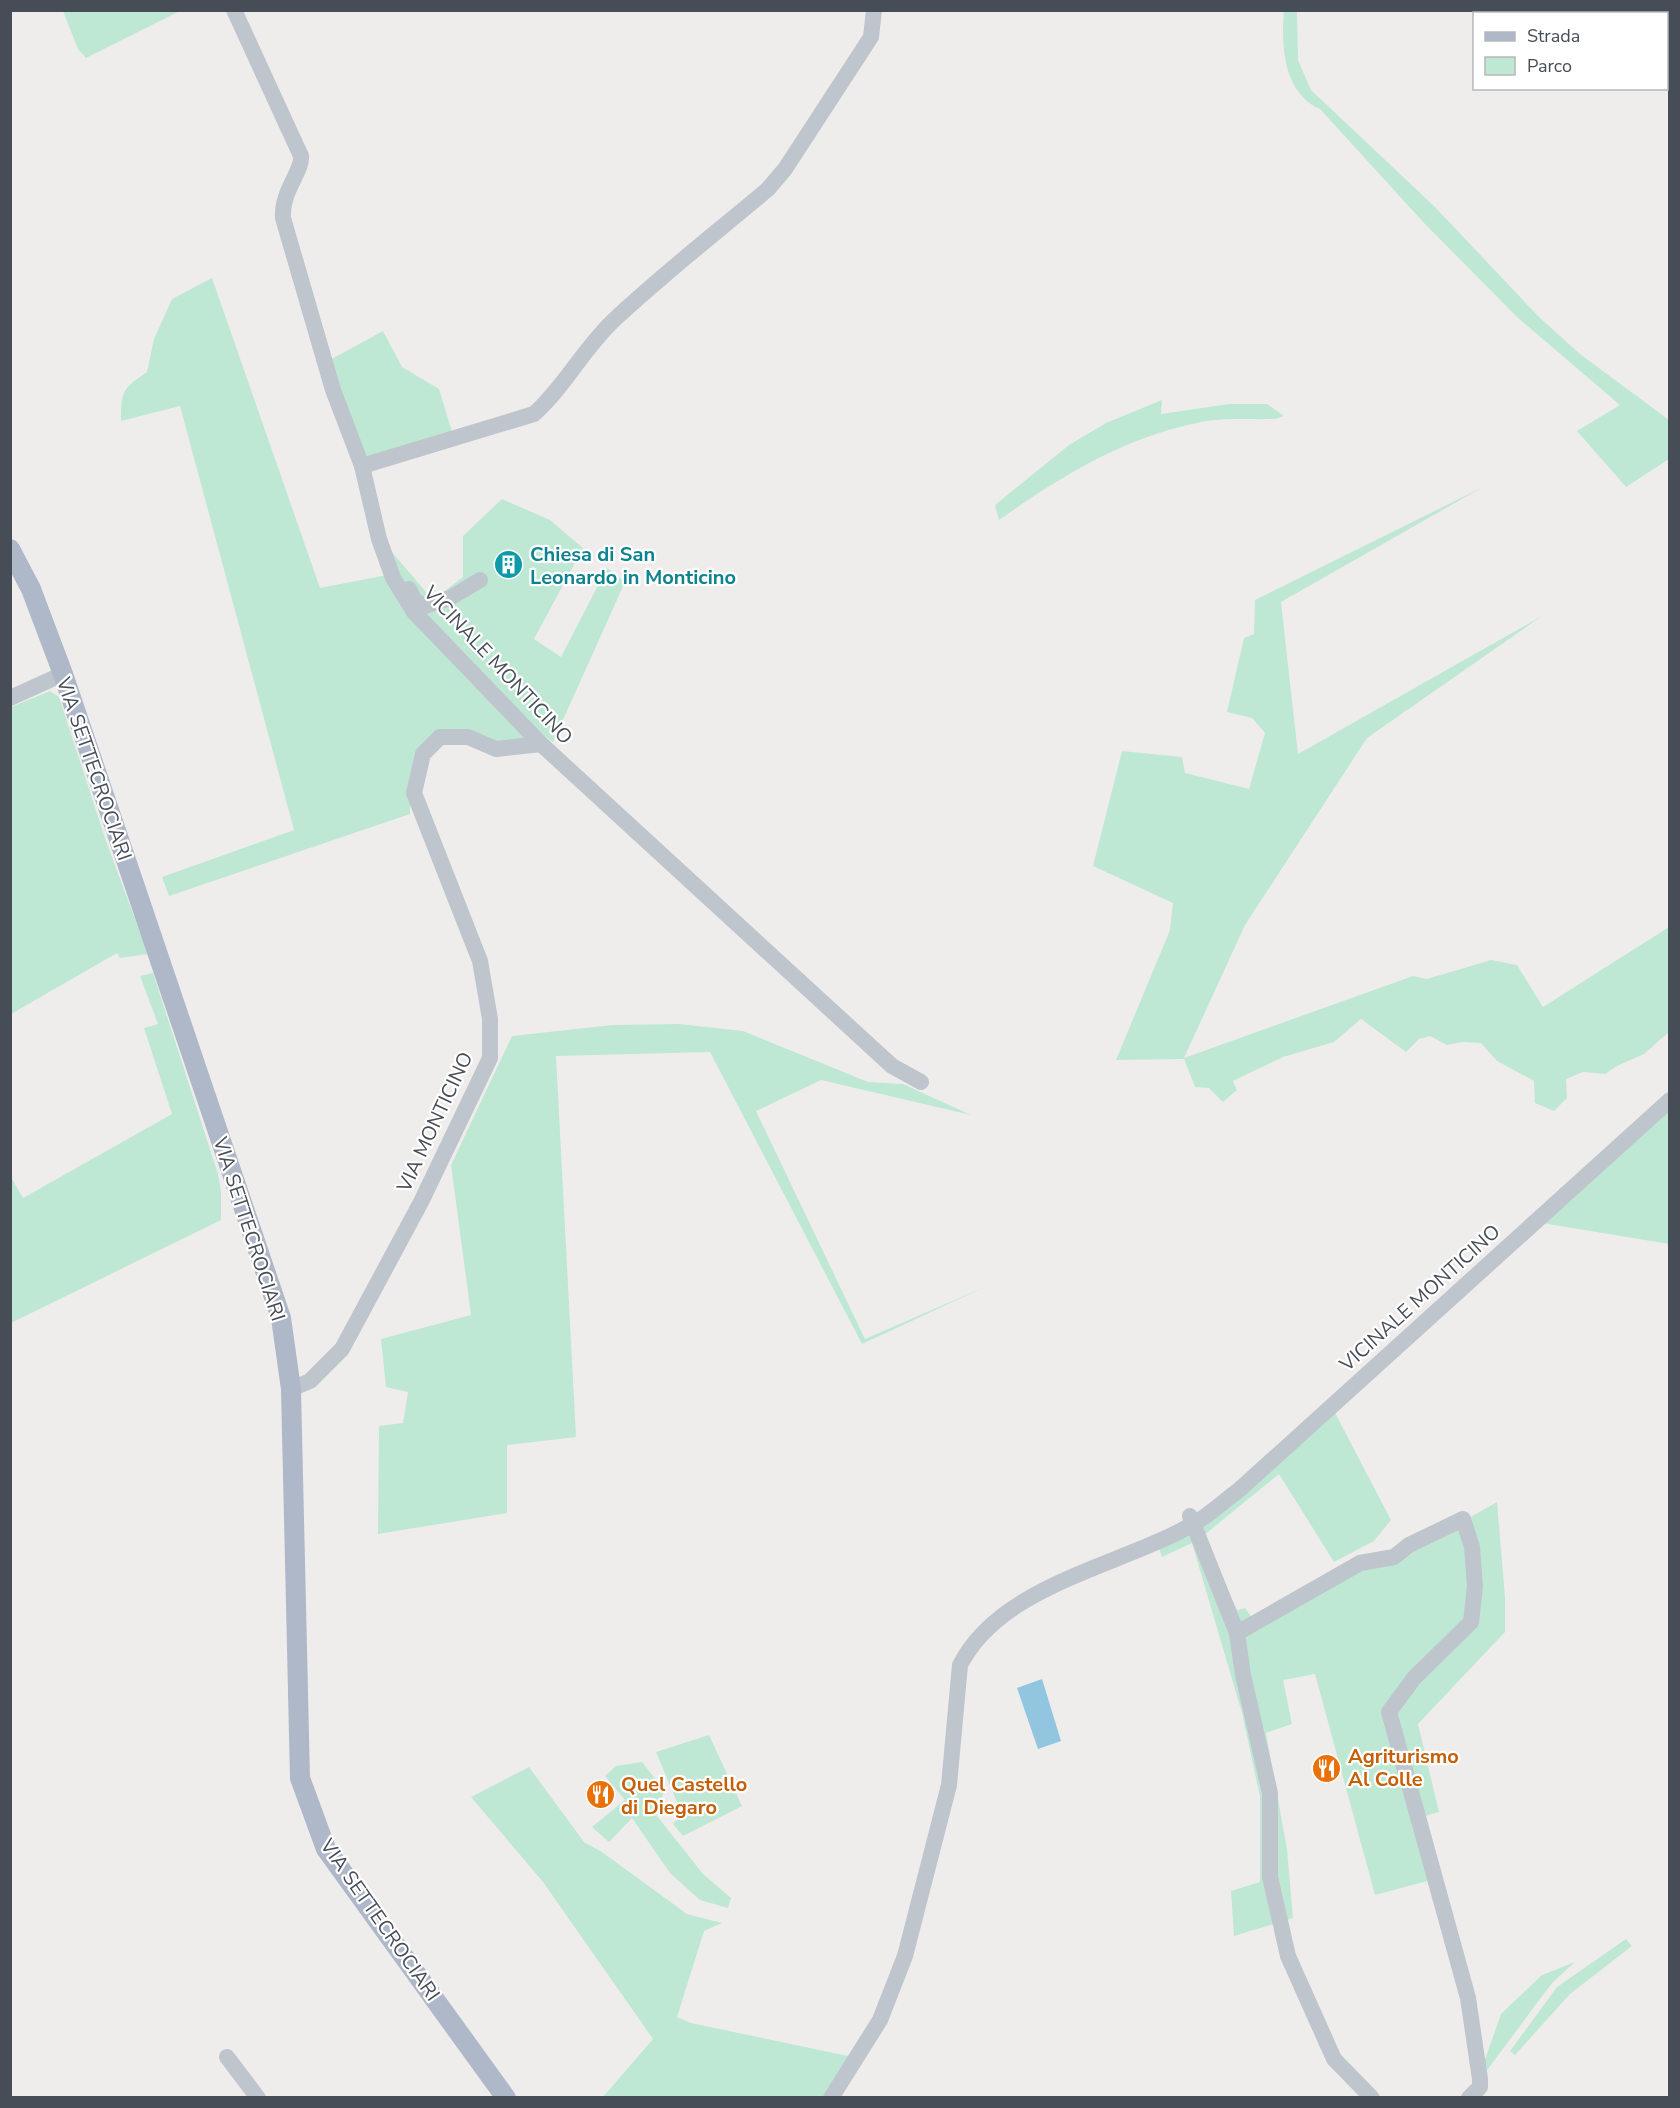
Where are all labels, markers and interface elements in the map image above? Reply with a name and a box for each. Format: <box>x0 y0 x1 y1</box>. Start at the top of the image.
legend <box>1473 12 1668 90</box>
text: Strada <box>1527 24 1580 48</box>
text: Parco <box>1527 54 1572 78</box>
place label: Chiesa di San Leonardo in Monticino <box>530 541 736 591</box>
building icon: Chiesa di San Leonardo in Monticino <box>493 549 525 581</box>
street label: VICINALE MONTICINO <box>417 579 579 750</box>
street label: VIA SETTECROCIARI <box>50 673 138 864</box>
street label: VIA MONTICINO <box>390 1048 479 1197</box>
street label: VIA SETTECROCIARI <box>206 1133 292 1324</box>
street label: VICINALE MONTICINO <box>1333 1218 1506 1378</box>
place label: Agriturismo Al Colle <box>1348 1743 1459 1793</box>
restaurant icon: Agriturismo Al Colle <box>1311 1752 1343 1784</box>
place label: Quel Castello di Diegaro <box>621 1771 747 1821</box>
restaurant icon: Quel Castello di Diegaro <box>584 1779 616 1811</box>
street label: VIA SETTECROCIARI <box>313 1833 446 2006</box>

